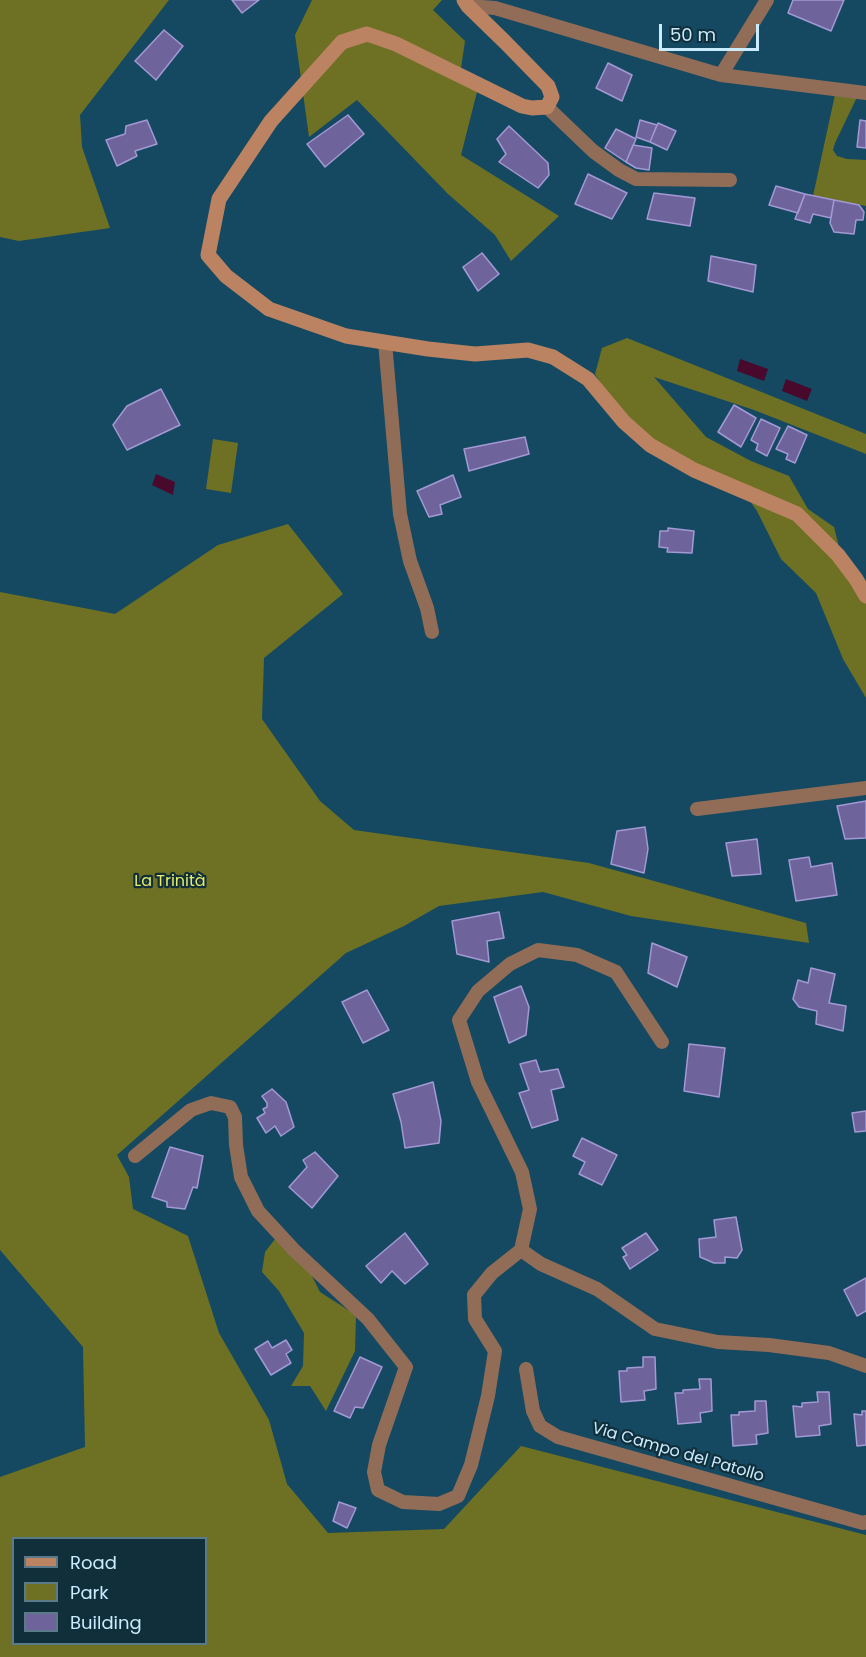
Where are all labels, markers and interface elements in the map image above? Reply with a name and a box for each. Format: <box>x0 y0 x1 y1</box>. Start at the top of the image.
scale bar <box>662 12 762 50</box>
text: 50 m <box>670 22 716 47</box>
park label: La Trinità <box>134 872 206 892</box>
street label: Via Campo del Patollo <box>590 1419 766 1487</box>
legend <box>12 1537 207 1645</box>
text: Road <box>70 1550 117 1575</box>
text: Park <box>70 1580 109 1605</box>
text: Building <box>70 1610 142 1635</box>

